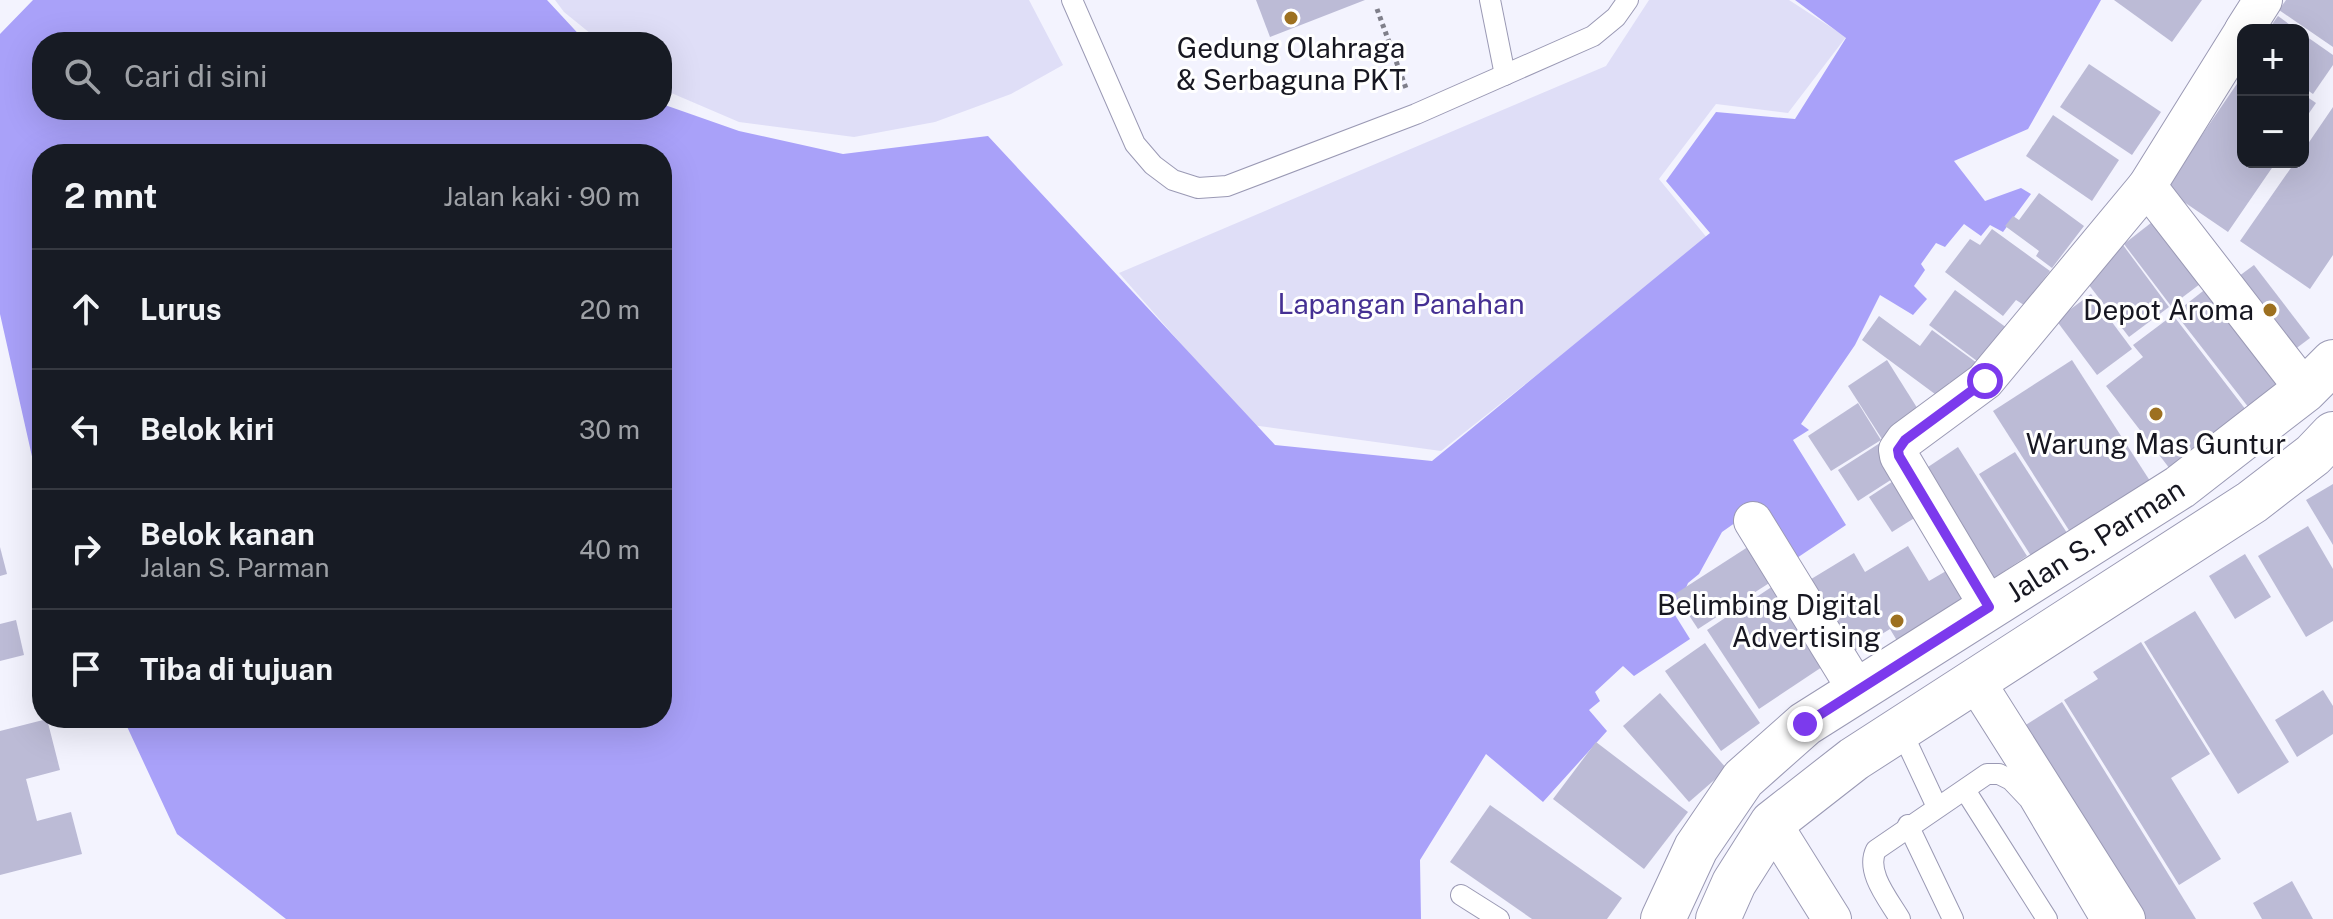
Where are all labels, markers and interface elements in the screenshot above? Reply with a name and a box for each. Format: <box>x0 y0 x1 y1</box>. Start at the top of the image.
marker: Gedung Olahraga & Serbaguna PKT <box>1282 9 1300 27</box>
map controls <box>2237 24 2309 168</box>
button: + <box>2237 24 2309 96</box>
place label: Gedung Olahraga & Serbaguna PKT <box>1176 31 1406 96</box>
search box <box>32 32 672 120</box>
icon: search <box>60 54 104 98</box>
text: Cari di sini <box>124 58 267 94</box>
button: − <box>2237 96 2309 168</box>
text: 2 mnt <box>64 176 157 216</box>
text: Jalan kaki · 90 m <box>443 181 640 212</box>
icon: ahead <box>64 287 108 331</box>
park label: Lapangan Panahan <box>1277 287 1525 320</box>
text: Lurus <box>140 291 222 327</box>
place label: Depot Aroma <box>2083 293 2254 326</box>
text: 20 m <box>580 294 640 325</box>
marker: Depot Aroma <box>2261 301 2279 319</box>
route start <box>1967 363 2003 399</box>
marker: Warung Mas Guntur <box>2147 405 2165 423</box>
icon: left <box>64 407 108 451</box>
text: Belok kiri <box>140 411 274 447</box>
text: 30 m <box>579 414 640 445</box>
place label: Warung Mas Guntur <box>2026 427 2286 460</box>
street label: Jalan S. Parman <box>2000 472 2190 609</box>
text: Belok kanan <box>140 516 315 552</box>
icon: right <box>64 527 108 571</box>
text: 40 m <box>579 534 640 565</box>
text: Jalan S. Parman <box>140 552 330 583</box>
place label: Belimbing Digital Advertising <box>1657 588 1881 653</box>
marker: Belimbing Digital Advertising <box>1888 612 1906 630</box>
icon: arrive <box>64 647 108 691</box>
text: Tiba di tujuan <box>140 651 333 687</box>
route end <box>1787 706 1823 742</box>

